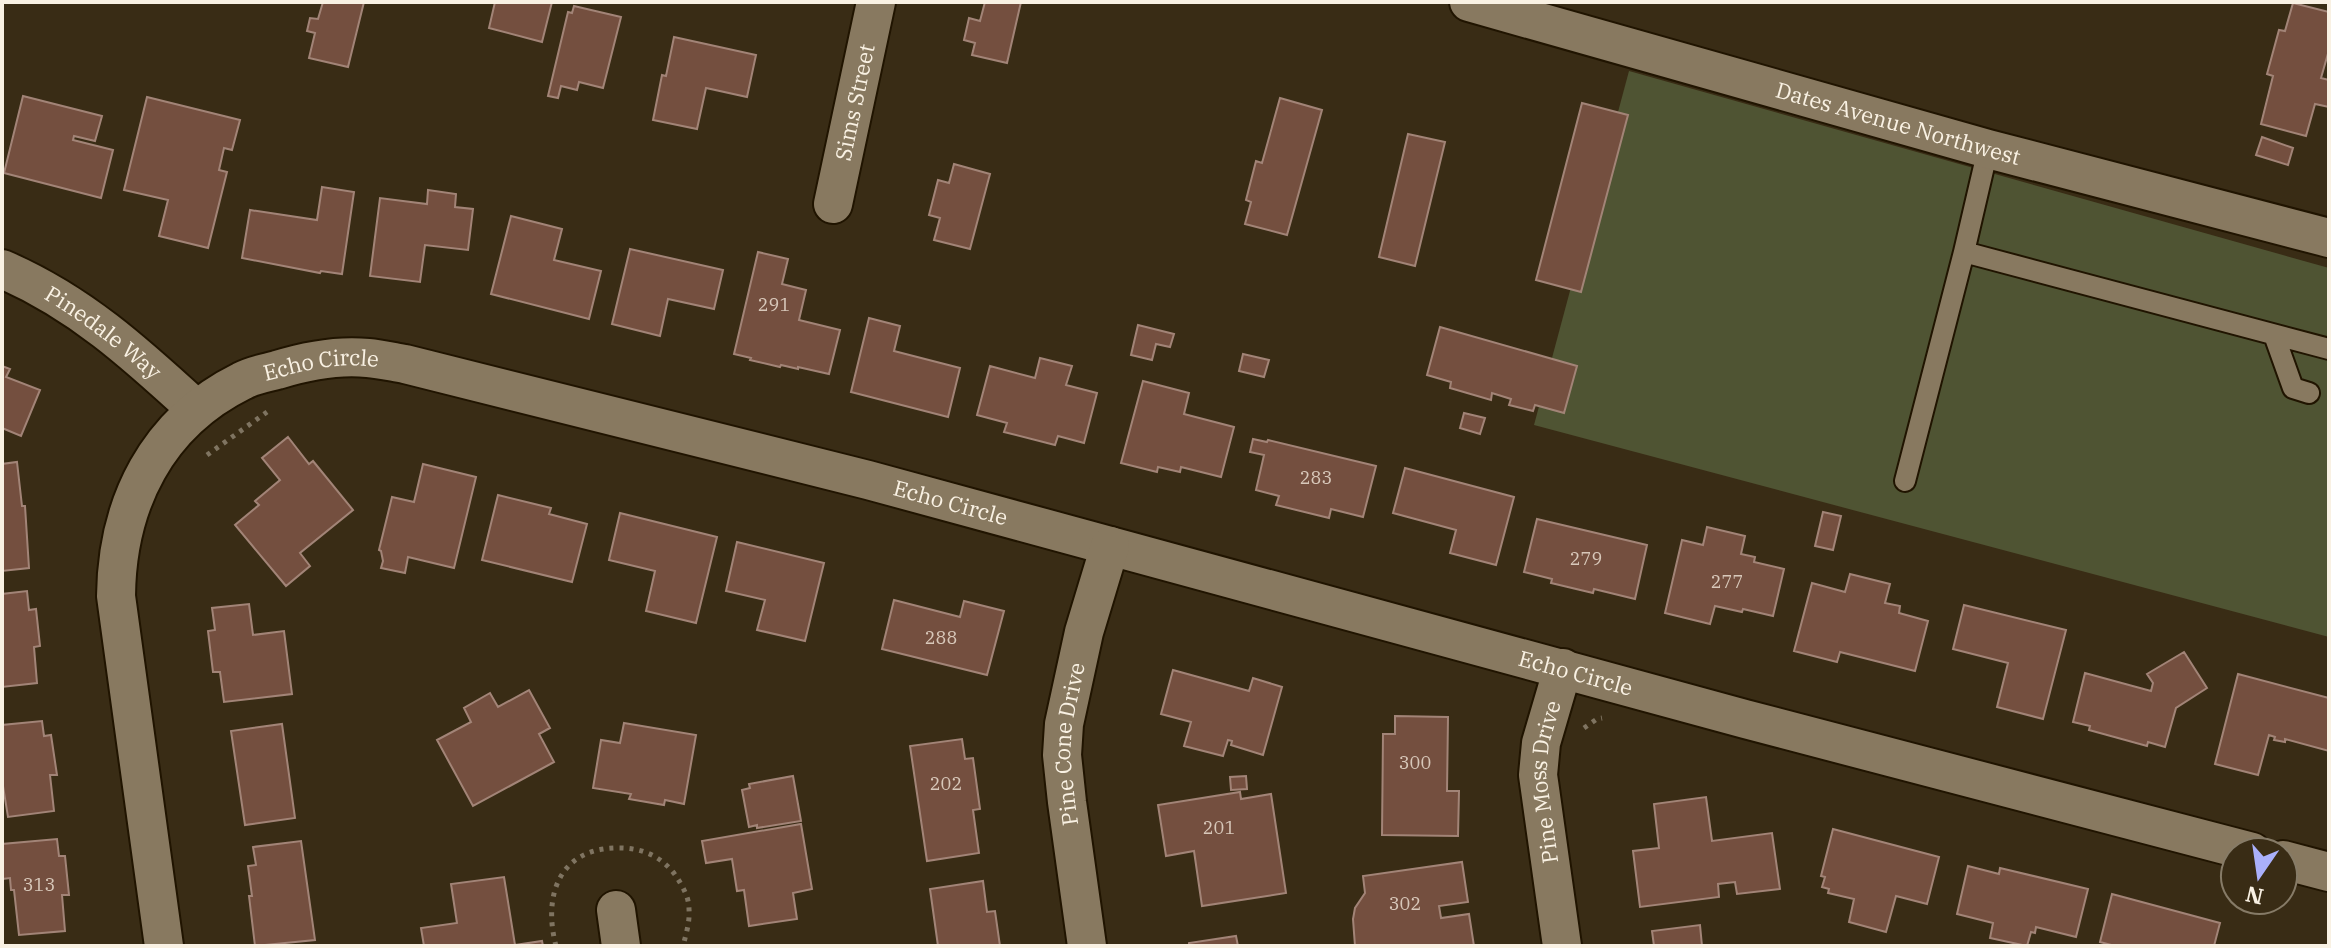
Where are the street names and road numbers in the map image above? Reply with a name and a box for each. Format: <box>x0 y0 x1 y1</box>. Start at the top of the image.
street label: Sims Street <box>828 41 881 163</box>
street label: Dates Avenue Northwest <box>1773 75 2024 171</box>
street label: Pinedale Way <box>40 279 168 385</box>
street label: Echo Circle <box>260 342 381 387</box>
street label: Echo Circle <box>890 473 1011 531</box>
street label: Echo Circle <box>1516 643 1636 702</box>
street label: Pine Cone Drive <box>1047 660 1091 828</box>
street label: Pine Moss Drive <box>1523 697 1567 866</box>

